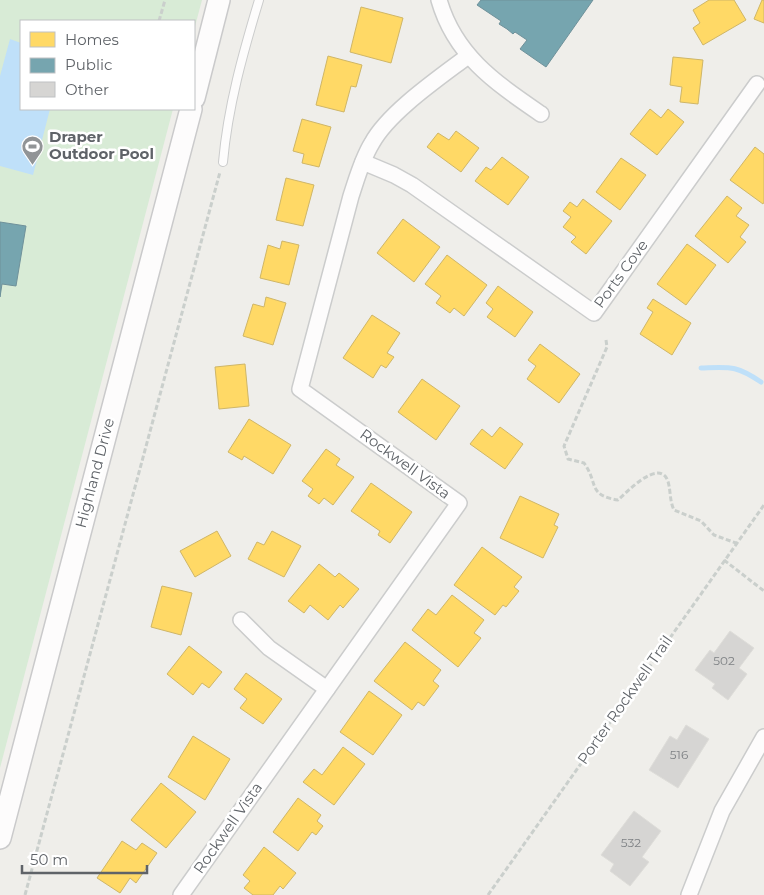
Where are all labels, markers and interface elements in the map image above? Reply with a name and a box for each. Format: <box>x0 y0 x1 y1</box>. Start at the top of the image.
legend <box>20 20 195 110</box>
text: Homes <box>65 30 119 49</box>
text: Public <box>65 55 113 74</box>
text: Other <box>65 80 109 99</box>
place label: Draper Outdoor Pool <box>49 127 154 163</box>
sports icon: Draper Outdoor Pool <box>21 134 45 165</box>
street label: Ports Cove <box>589 236 652 312</box>
street label: Highland Drive <box>71 416 118 530</box>
street label: Rockwell Vista <box>356 424 454 503</box>
street label: Porter Rockwell Trail <box>573 632 676 768</box>
house number: 502 <box>713 653 735 668</box>
house number: 516 <box>670 747 688 762</box>
street label: Rockwell Vista <box>189 778 266 877</box>
house number: 532 <box>621 835 641 850</box>
scale bar <box>22 842 148 874</box>
text: 50 m <box>30 850 68 869</box>

